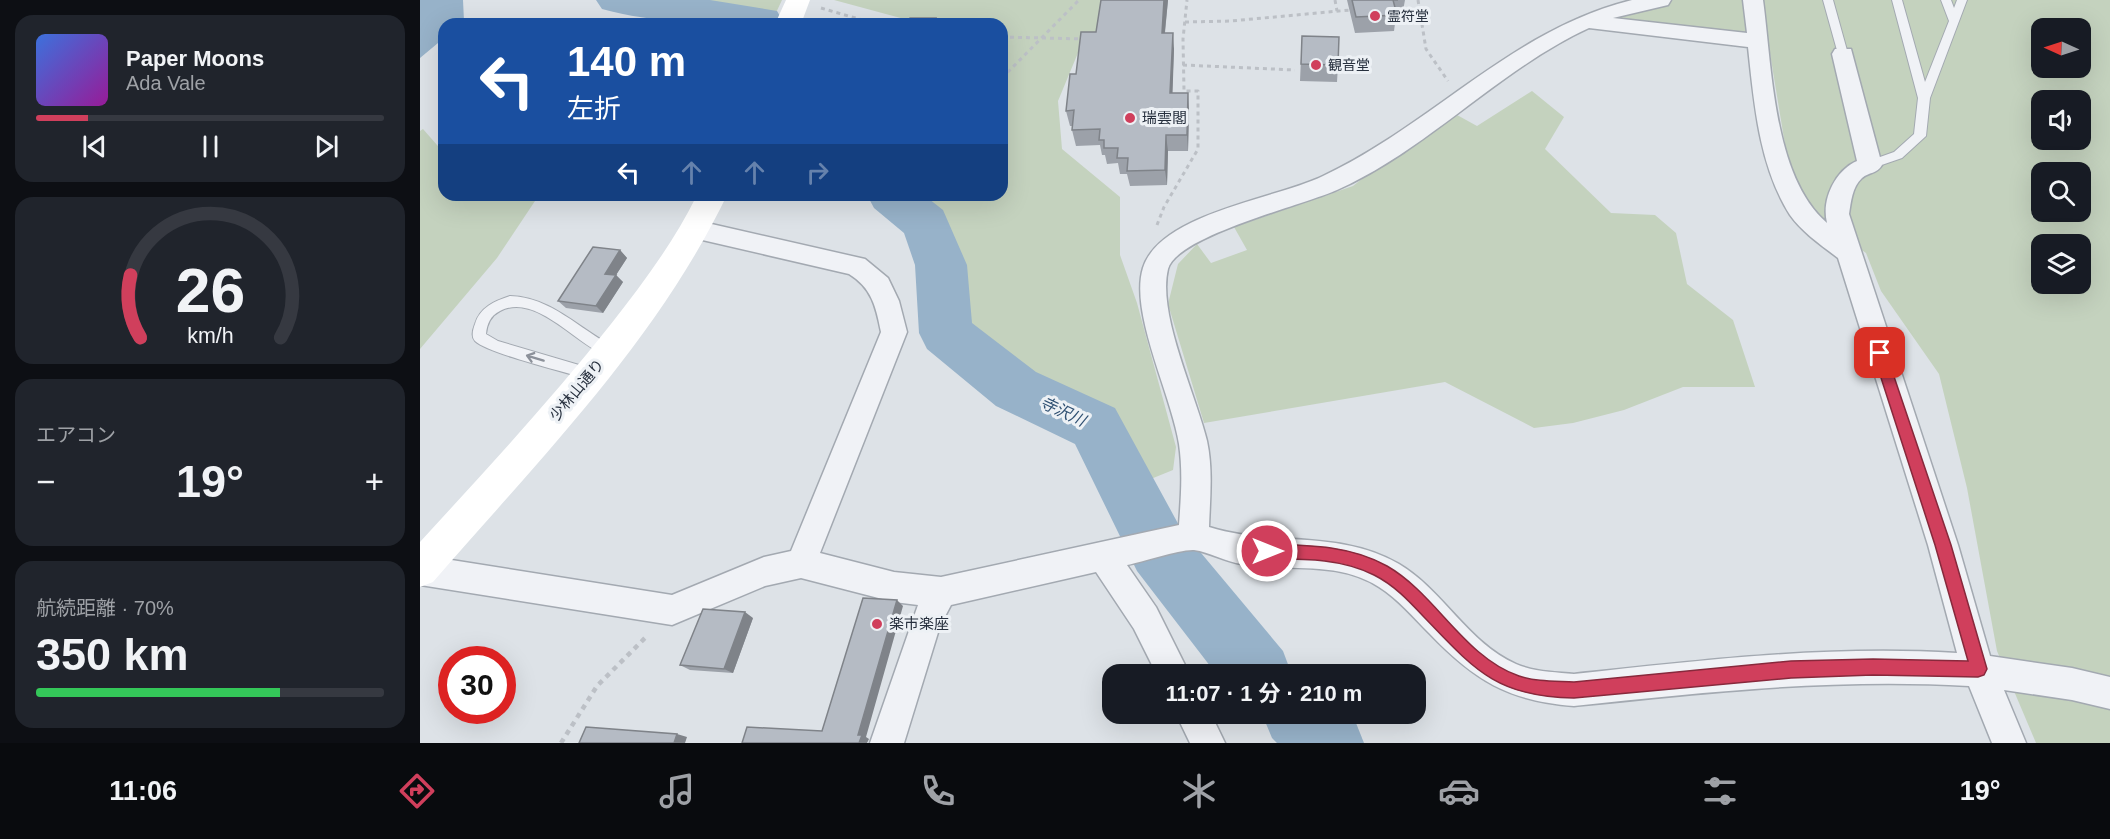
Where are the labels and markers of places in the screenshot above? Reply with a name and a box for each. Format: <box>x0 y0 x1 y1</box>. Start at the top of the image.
place label: 霊符堂 <box>1387 8 1429 24</box>
marker: 霊符堂 <box>1368 9 1382 23</box>
place label: 観音堂 <box>1328 57 1370 73</box>
marker: 観音堂 <box>1309 58 1323 72</box>
place label: 瑞雲閣 <box>1142 109 1187 126</box>
marker: 瑞雲閣 <box>1123 111 1137 125</box>
pin <box>1854 327 1905 378</box>
place label: 楽市楽座 <box>889 615 949 632</box>
marker: 楽市楽座 <box>870 617 884 631</box>

